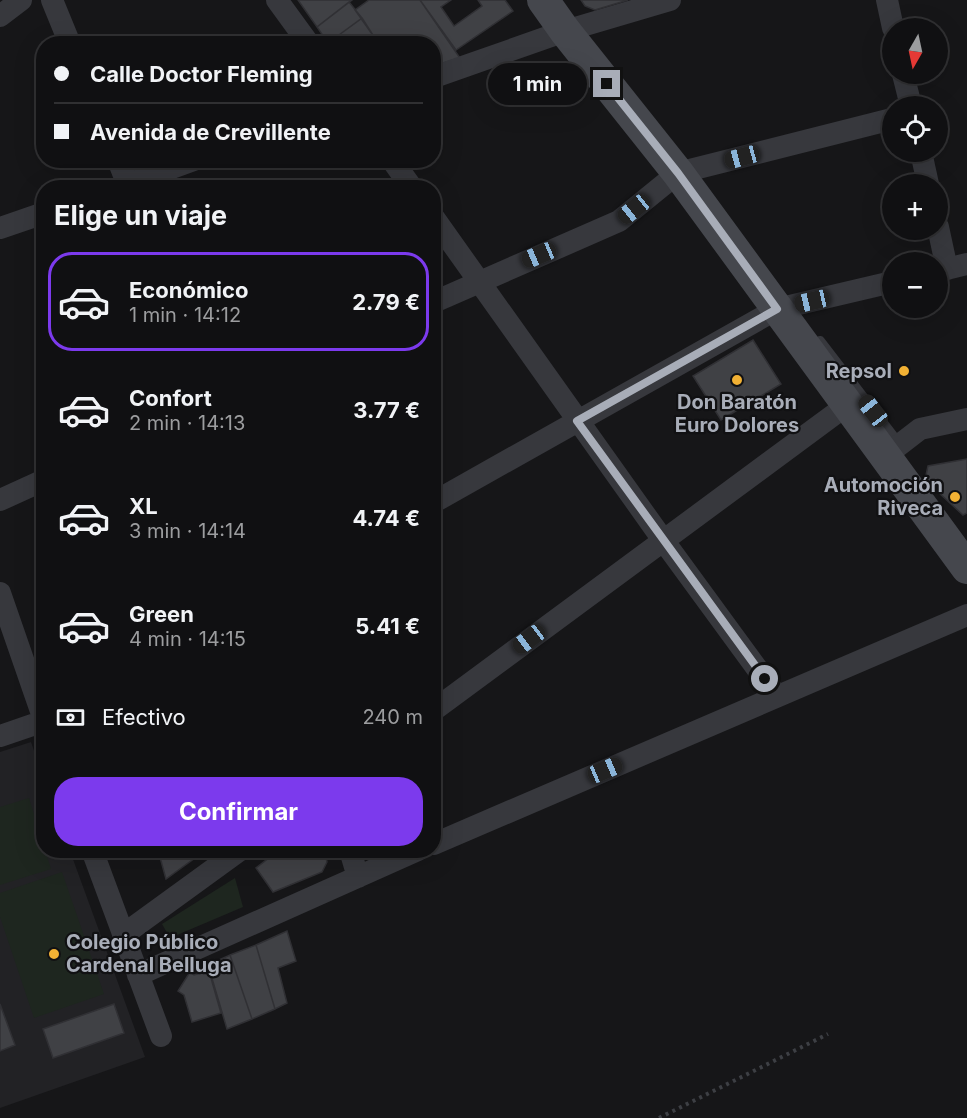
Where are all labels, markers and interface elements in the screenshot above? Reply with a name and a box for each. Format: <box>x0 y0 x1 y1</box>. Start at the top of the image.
north arrow <box>882 18 948 84</box>
map controls <box>882 18 948 318</box>
text: Calle Doctor Fleming <box>90 61 313 87</box>
callout: 1 min <box>487 63 586 105</box>
route end <box>593 70 620 97</box>
text: 1 min <box>513 72 562 96</box>
button: locate <box>882 96 948 162</box>
text: Avenida de Crevillente <box>90 119 331 145</box>
car <box>722 144 762 170</box>
button: + <box>882 174 948 240</box>
car <box>614 191 654 227</box>
text: Elige un viaje <box>54 199 227 232</box>
car <box>519 240 559 270</box>
button: − <box>882 252 948 318</box>
icon: car <box>57 275 111 329</box>
text: Económico <box>129 277 248 303</box>
car <box>792 288 832 314</box>
text: 2.79 € <box>352 289 420 315</box>
text: 1 min · 14:12 <box>129 303 241 327</box>
place label: Repsol <box>826 359 892 383</box>
marker: Repsol <box>897 364 911 378</box>
marker: Don Baratón Euro Dolores <box>730 373 744 387</box>
icon: car <box>57 383 111 437</box>
text: Confort <box>129 385 212 411</box>
place label: Don Baratón Euro Dolores <box>675 390 799 437</box>
car <box>855 391 891 431</box>
text: 3.77 € <box>353 397 420 423</box>
text: 2 min · 14:13 <box>129 411 245 435</box>
place label: Automoción Riveca <box>824 473 943 520</box>
marker: Automoción Riveca <box>948 490 962 504</box>
icon: car <box>57 491 111 545</box>
text: XL <box>129 493 158 519</box>
text: 4.74 € <box>352 505 420 531</box>
text: 3 min · 14:14 <box>129 519 246 543</box>
icon: car <box>57 599 111 653</box>
text: Green <box>129 601 194 627</box>
text: 5.41 € <box>355 613 420 639</box>
car <box>509 621 549 657</box>
text: 4 min · 14:15 <box>129 627 246 651</box>
route start <box>751 665 778 692</box>
icon: cash <box>54 701 87 734</box>
text: Efectivo <box>102 704 186 730</box>
text: 240 m <box>362 705 423 729</box>
car <box>585 755 625 785</box>
button: Confirmar <box>54 777 423 846</box>
place label: Colegio Público Cardenal Belluga <box>66 930 232 977</box>
marker: Colegio Público Cardenal Belluga <box>47 947 61 961</box>

